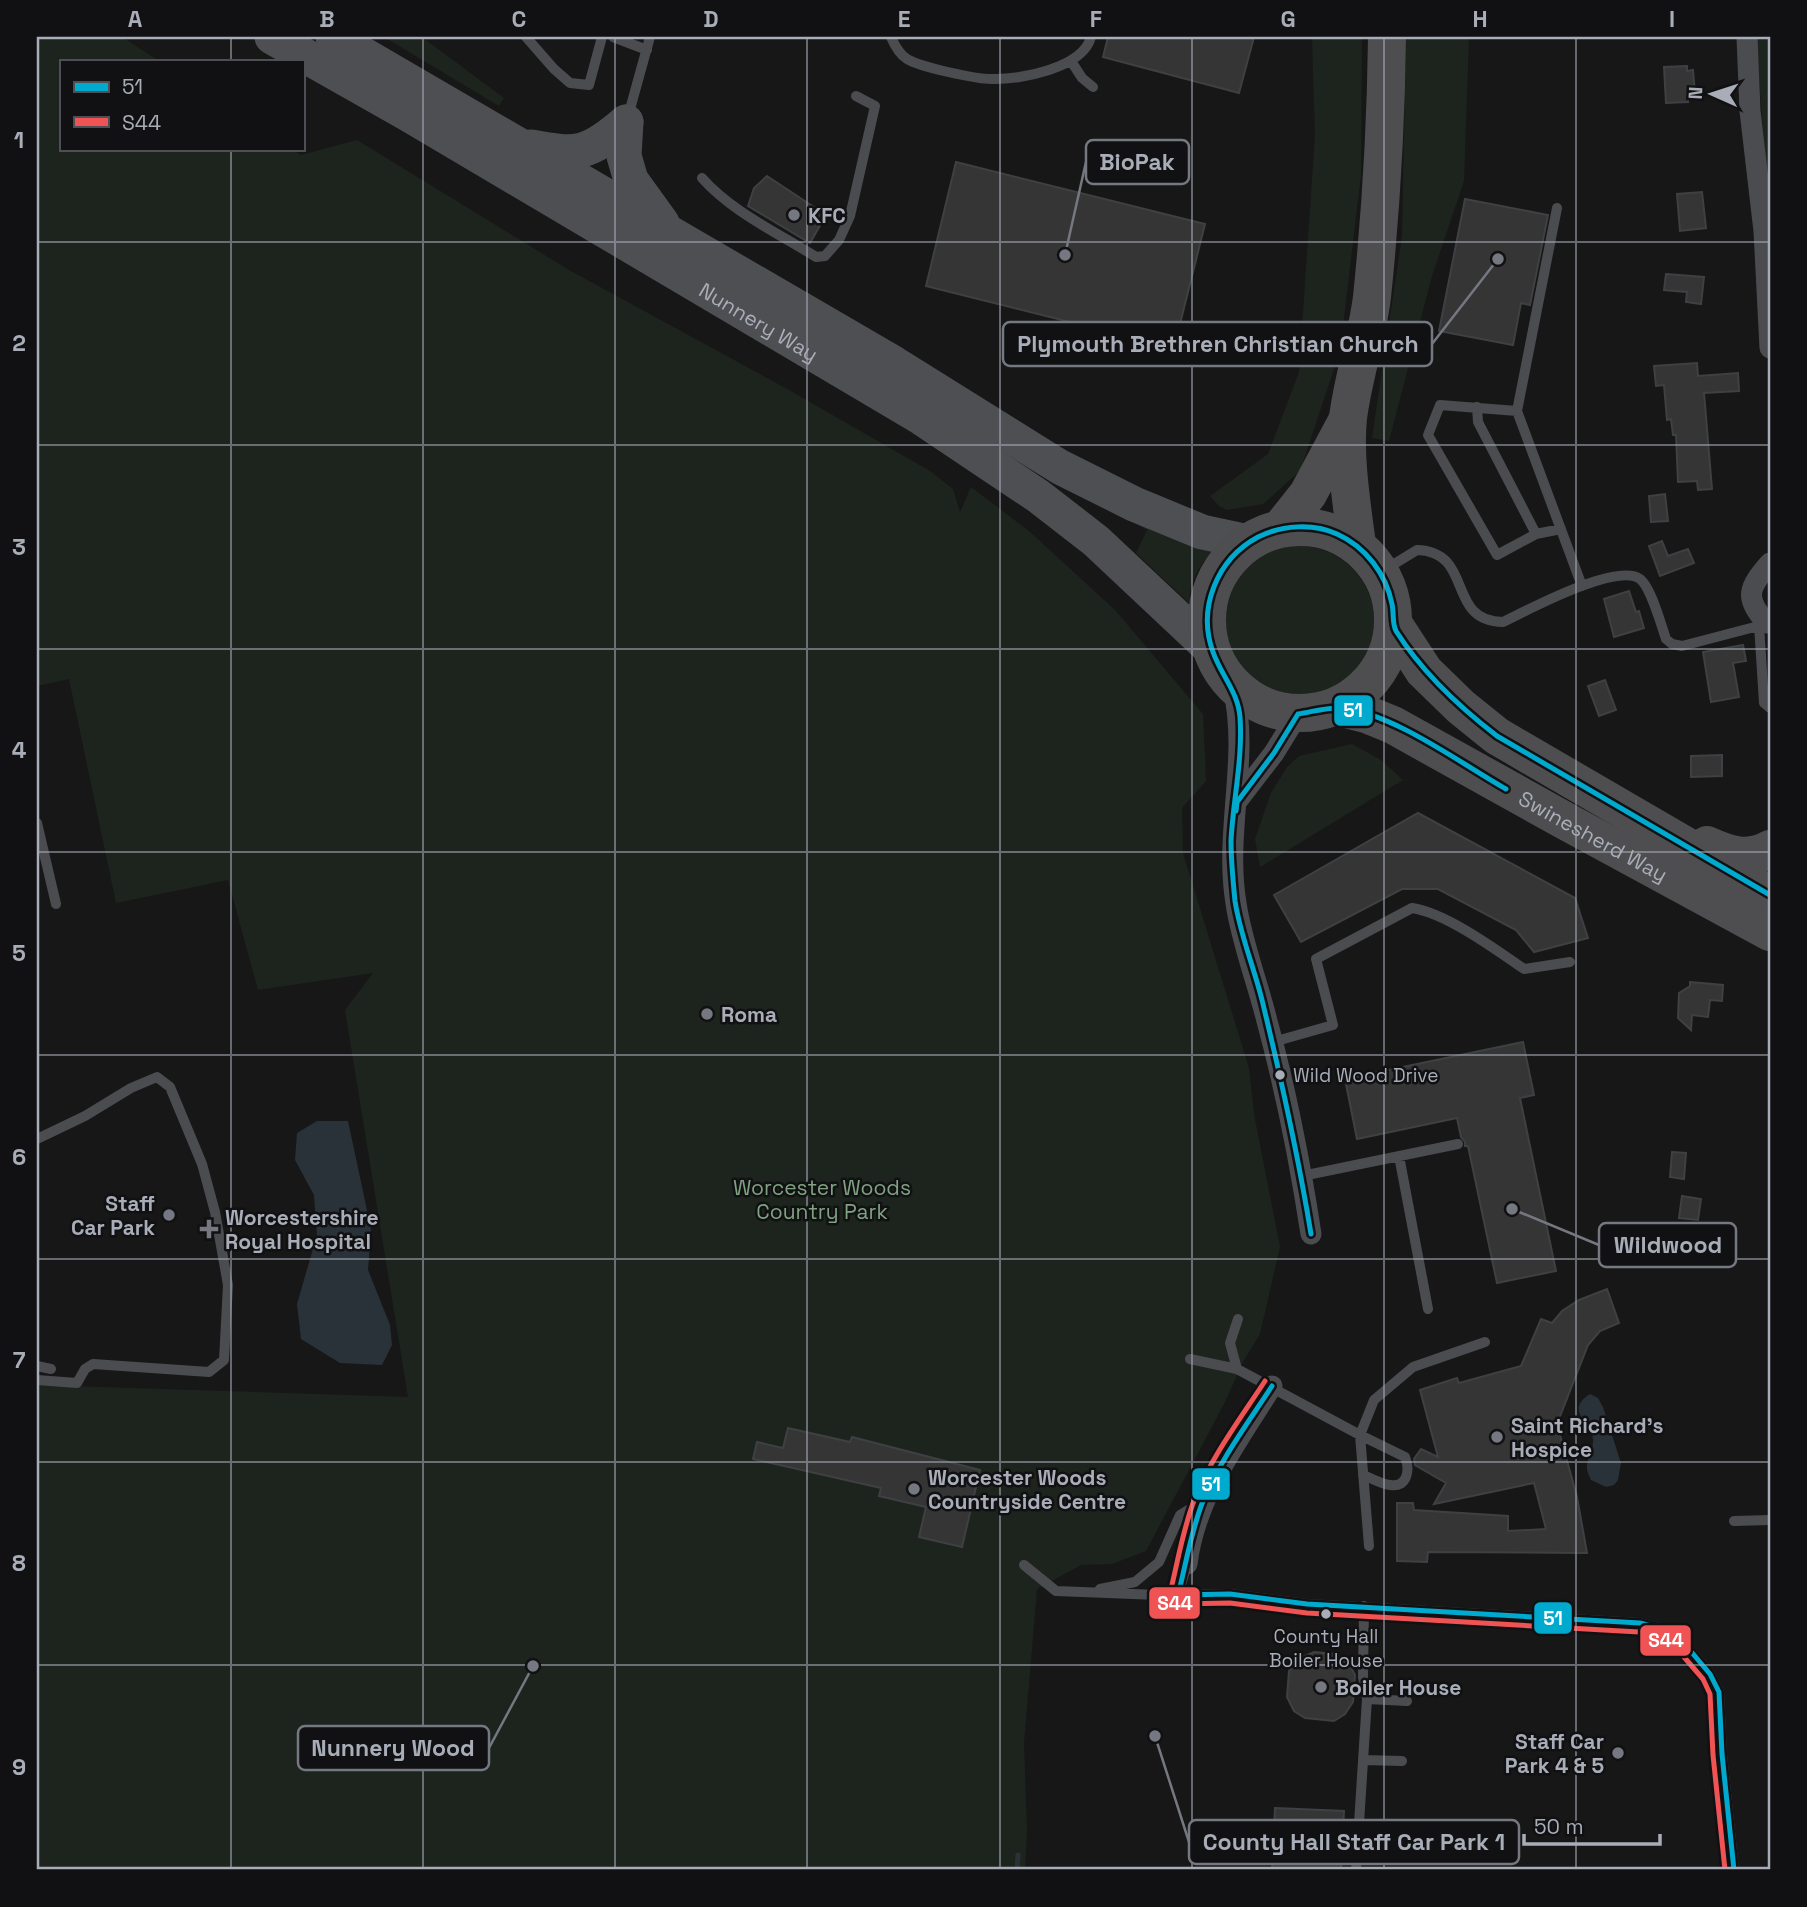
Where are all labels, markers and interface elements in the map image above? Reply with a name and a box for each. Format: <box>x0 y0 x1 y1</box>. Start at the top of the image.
text: A <box>128 4 143 34</box>
text: B <box>319 4 335 34</box>
text: C <box>512 4 526 34</box>
text: D <box>703 4 719 34</box>
text: E <box>898 4 910 34</box>
text: F <box>1090 4 1102 34</box>
text: G <box>1280 4 1296 34</box>
text: H <box>1472 4 1488 34</box>
text: I <box>1669 4 1675 34</box>
legend <box>60 60 304 150</box>
north arrow <box>1678 60 1748 130</box>
text: 51 <box>122 73 143 100</box>
text: N <box>1683 86 1708 100</box>
text: S44 <box>122 109 161 136</box>
text: 1 <box>14 125 24 155</box>
callout: BioPak <box>1086 140 1189 184</box>
text: BioPak <box>1099 147 1175 177</box>
place label: KFC <box>808 202 846 229</box>
marker: KFC <box>786 207 802 223</box>
street label: Nunnery Way <box>694 276 823 367</box>
callout: Plymouth Brethren Christian Church <box>1003 322 1432 366</box>
text: 2 <box>12 328 26 358</box>
text: Plymouth Brethren Christian Church <box>1017 329 1419 359</box>
text: 3 <box>12 532 26 562</box>
line badge: 51 <box>1333 694 1374 727</box>
text: 51 <box>1343 698 1363 723</box>
text: 4 <box>12 735 27 765</box>
street label: Swinesherd Way <box>1514 784 1672 887</box>
text: 5 <box>12 938 26 968</box>
place label: Roma <box>721 1001 777 1028</box>
marker: Roma <box>699 1006 715 1022</box>
place label: Wild Wood Drive <box>1293 1063 1438 1088</box>
marker: Wild Wood Drive <box>1273 1068 1287 1082</box>
text: 6 <box>12 1142 26 1172</box>
park label: Worcester Woods Country Park <box>733 1174 911 1225</box>
place label: Staff Car Park <box>71 1190 155 1241</box>
place label: Worcestershire Royal Hospital <box>225 1204 379 1255</box>
marker: Staff Car Park <box>161 1207 177 1223</box>
marker: Worcestershire Royal Hospital <box>199 1219 219 1239</box>
callout: Wildwood <box>1599 1223 1736 1267</box>
text: Wildwood <box>1614 1230 1722 1260</box>
text: 7 <box>13 1345 26 1375</box>
place label: Saint Richard's Hospice <box>1511 1412 1664 1463</box>
marker: Saint Richard's Hospice <box>1489 1429 1505 1445</box>
place label: Worcester Woods Countryside Centre <box>928 1464 1126 1515</box>
line badge: 51 <box>1191 1467 1231 1501</box>
text: 51 <box>1201 1472 1221 1497</box>
marker: Worcester Woods Countryside Centre <box>906 1481 922 1497</box>
text: 8 <box>12 1548 26 1578</box>
line badge: S44 <box>1148 1586 1201 1620</box>
text: S44 <box>1157 1591 1193 1616</box>
line badge: 51 <box>1533 1601 1573 1635</box>
text: 51 <box>1543 1606 1563 1631</box>
marker: County Hall Boiler House <box>1319 1607 1333 1621</box>
place label: County Hall Boiler House <box>1269 1624 1383 1673</box>
line badge: S44 <box>1639 1624 1692 1657</box>
text: S44 <box>1648 1628 1684 1653</box>
place label: Boiler House <box>1335 1674 1461 1701</box>
marker: Boiler House <box>1313 1679 1329 1695</box>
callout: Nunnery Wood <box>298 1726 489 1770</box>
place label: Staff Car Park 4 & 5 <box>1505 1728 1604 1779</box>
text: Nunnery Wood <box>311 1733 475 1763</box>
marker: Staff Car Park 4 & 5 <box>1610 1745 1626 1761</box>
text: 9 <box>12 1752 26 1782</box>
scale bar <box>1524 1802 1660 1846</box>
text: 50 m <box>1534 1813 1584 1840</box>
callout: County Hall Staff Car Park 1 <box>1189 1820 1519 1864</box>
text: County Hall Staff Car Park 1 <box>1203 1827 1505 1857</box>

